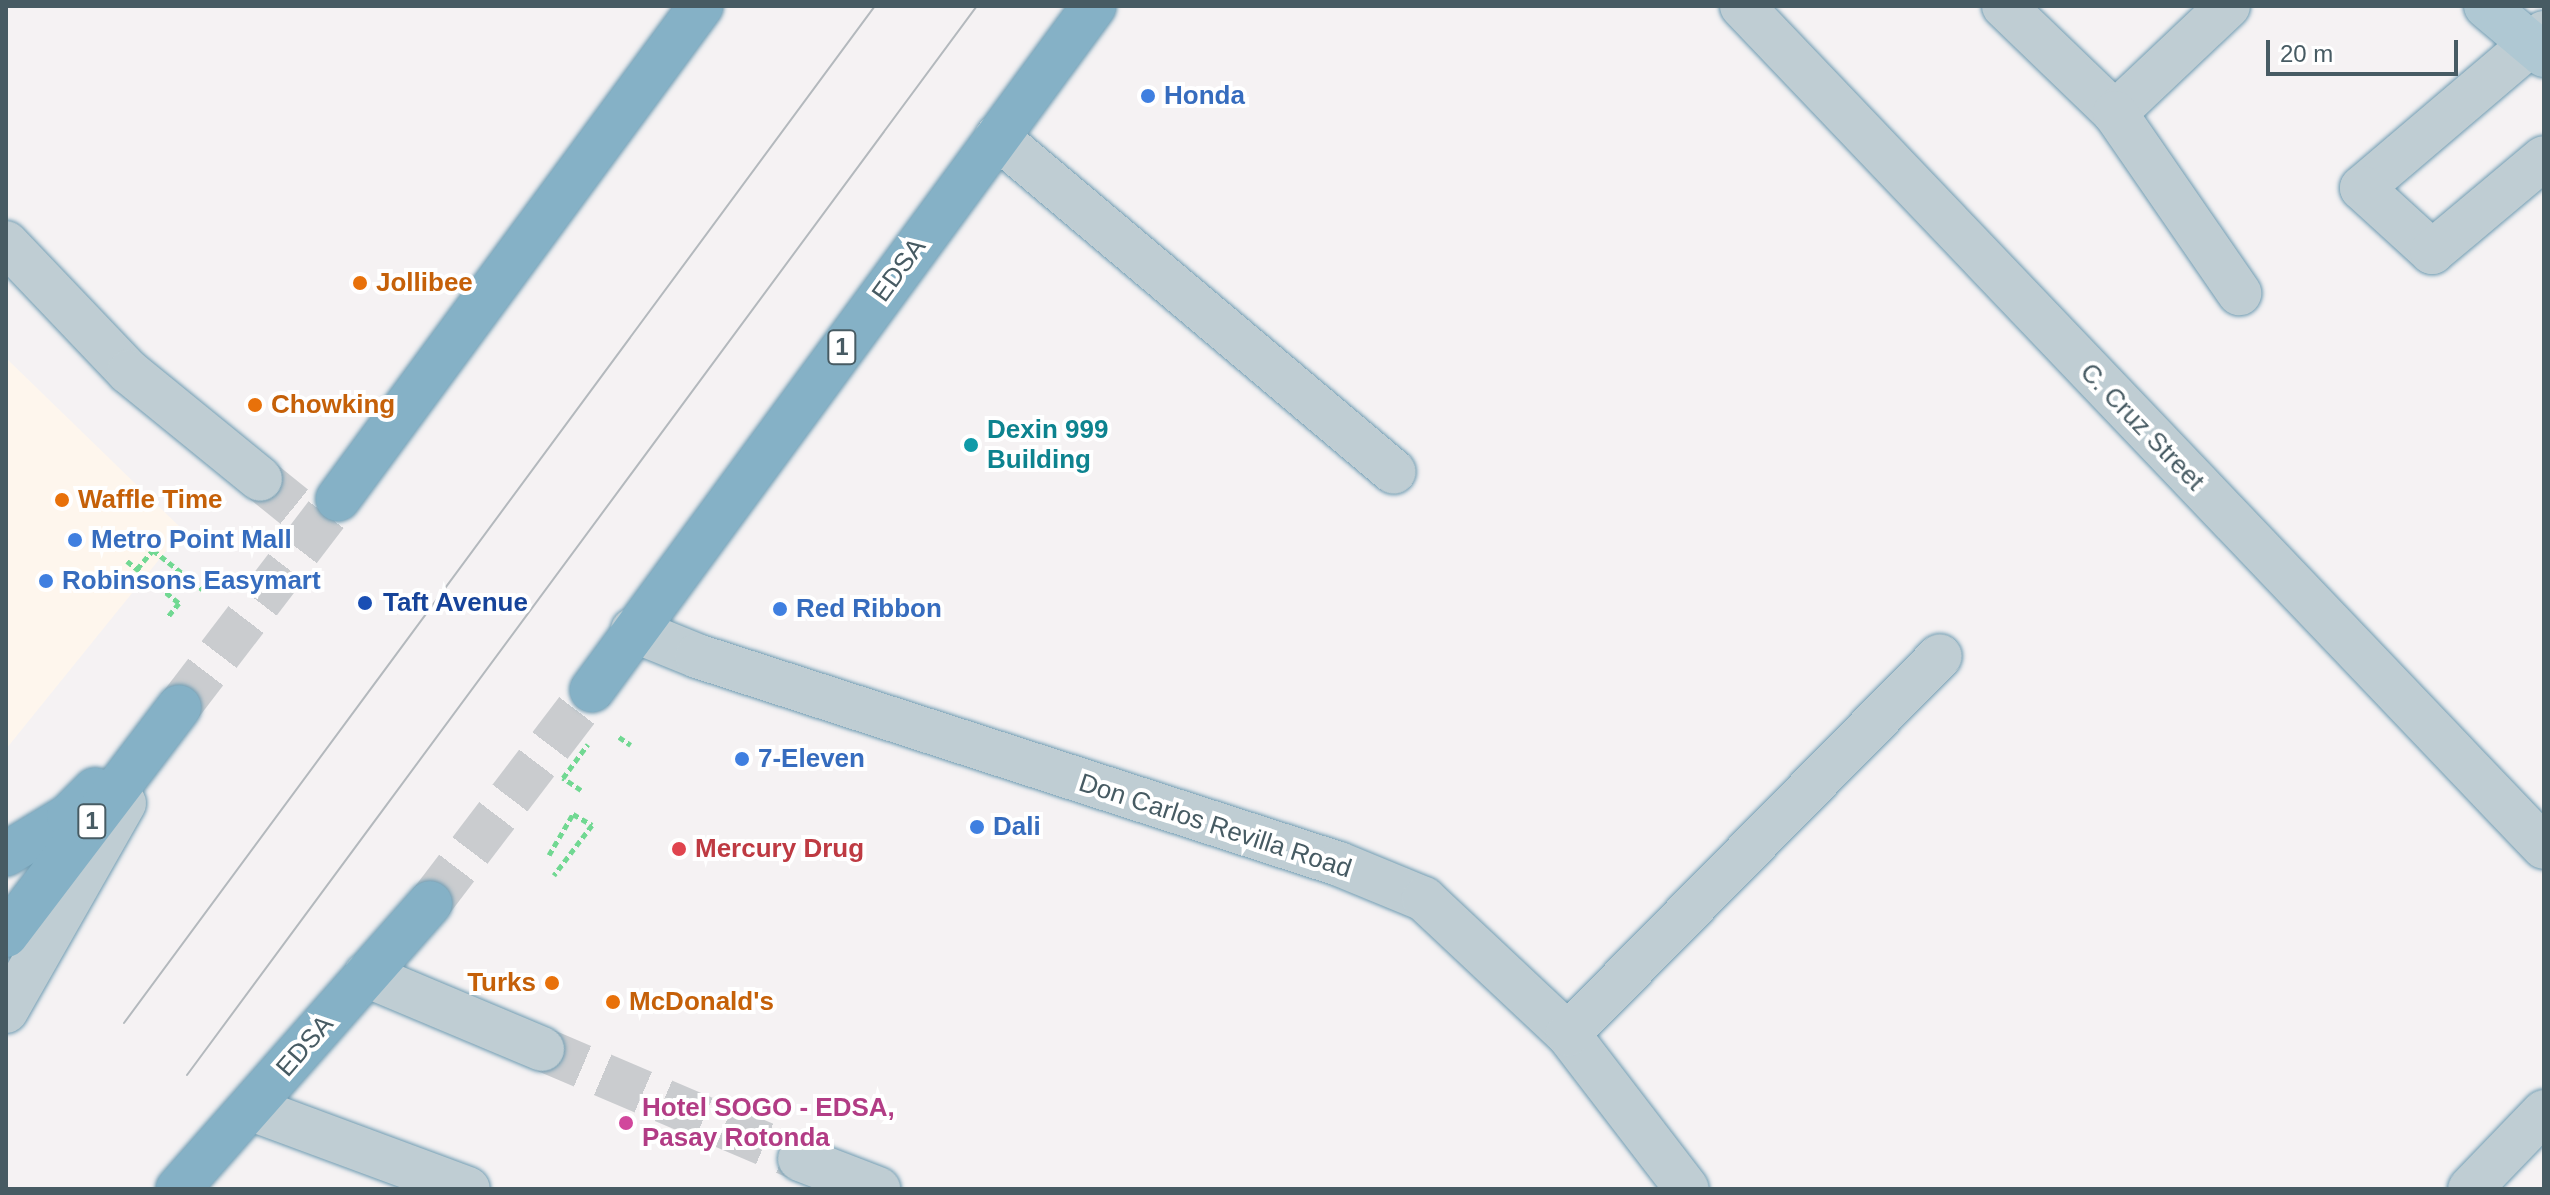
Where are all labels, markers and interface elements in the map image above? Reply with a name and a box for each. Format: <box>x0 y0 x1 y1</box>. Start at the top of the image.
scale bar <box>2270 24 2462 74</box>
text: 20 m <box>2280 40 2333 67</box>
place label: Honda <box>1164 80 1245 112</box>
marker: Honda <box>1139 87 1157 105</box>
street label: EDSA <box>866 232 932 308</box>
place label: Jollibee <box>376 267 473 299</box>
marker: Jollibee <box>351 274 369 292</box>
road number: 1 <box>826 327 858 367</box>
street label: C. Cruz Street <box>2074 357 2210 497</box>
place label: Chowking <box>271 389 395 421</box>
marker: Chowking <box>246 396 264 414</box>
place label: Dexin 999 Building <box>987 414 1108 476</box>
marker: Dexin 999 Building <box>962 436 980 454</box>
place label: Waffle Time <box>78 484 222 516</box>
marker: Waffle Time <box>53 491 71 509</box>
place label: Metro Point Mall <box>91 524 292 556</box>
marker: Metro Point Mall <box>66 531 84 549</box>
place label: Robinsons Easymart <box>62 565 321 597</box>
marker: Robinsons Easymart <box>37 572 55 590</box>
place label: Taft Avenue <box>383 587 529 619</box>
marker: Taft Avenue <box>354 592 376 614</box>
place label: Red Ribbon <box>796 593 942 625</box>
marker: Red Ribbon <box>771 600 789 618</box>
place label: 7-Eleven <box>758 743 865 775</box>
marker: 7-Eleven <box>733 750 751 768</box>
street label: Don Carlos Revilla Road <box>1075 767 1355 885</box>
road number: 1 <box>76 801 108 841</box>
place label: Dali <box>993 811 1041 843</box>
marker: Dali <box>968 818 986 836</box>
place label: Mercury Drug <box>695 833 864 865</box>
marker: Mercury Drug <box>670 840 688 858</box>
place label: Turks <box>467 967 536 999</box>
marker: Turks <box>543 974 561 992</box>
place label: McDonald's <box>629 986 774 1018</box>
marker: McDonald's <box>604 993 622 1011</box>
street label: EDSA <box>270 1009 340 1083</box>
place label: Hotel SOGO - EDSA, Pasay Rotonda <box>642 1092 895 1154</box>
marker: Hotel SOGO - EDSA, Pasay Rotonda <box>617 1114 635 1132</box>

